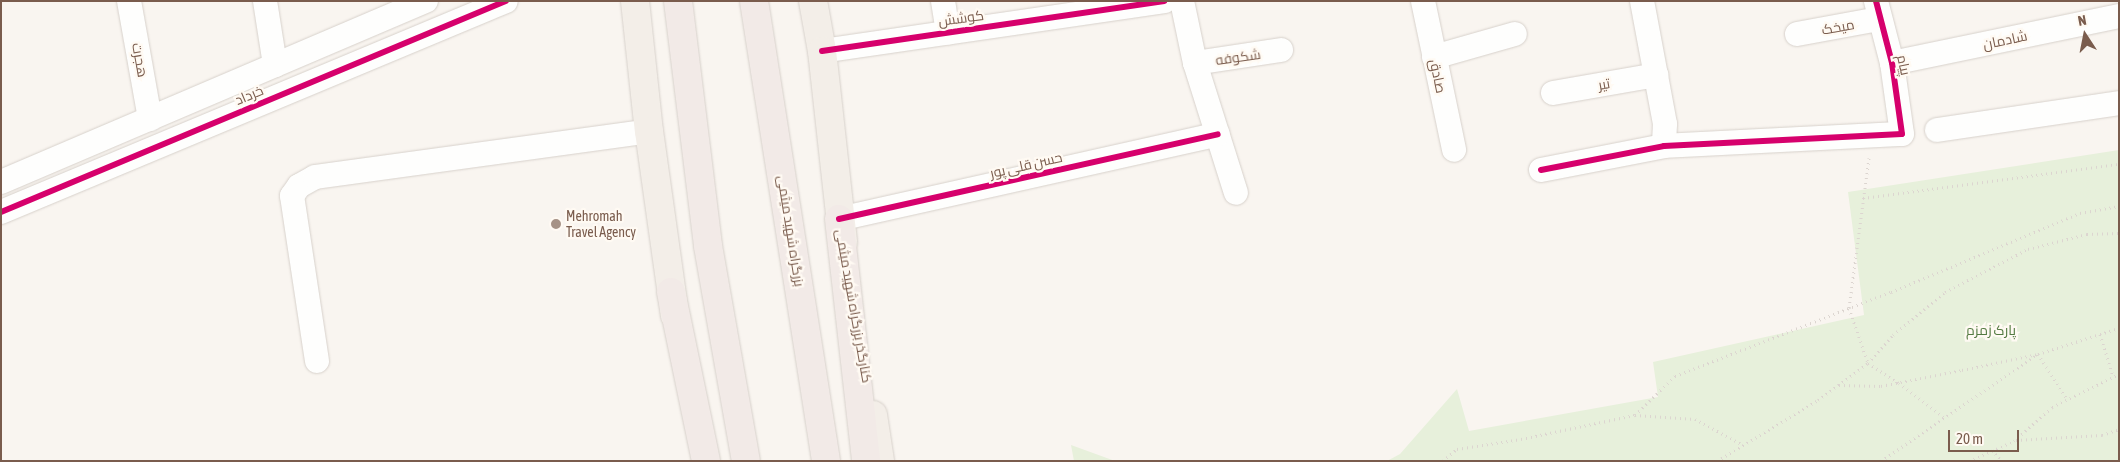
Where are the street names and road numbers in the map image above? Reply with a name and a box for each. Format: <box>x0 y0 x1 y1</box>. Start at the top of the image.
street label: کوشش <box>937 6 985 30</box>
street label: میخک <box>1820 16 1856 38</box>
street label: شادمان <box>1981 27 2029 53</box>
street label: هجرت <box>129 41 151 79</box>
street label: شکوفه <box>1214 46 1262 68</box>
street label: پیام <box>1894 53 1914 77</box>
street label: صادق <box>1426 57 1450 95</box>
street label: تیر <box>1597 75 1611 93</box>
street label: خرداد <box>232 82 266 108</box>
street label: حسن قلی پور <box>988 149 1064 181</box>
street label: بزرگراه شهید میثمی <box>774 174 808 288</box>
street label: کنارگذر بزرگراه شهید میثمی <box>832 228 876 384</box>

